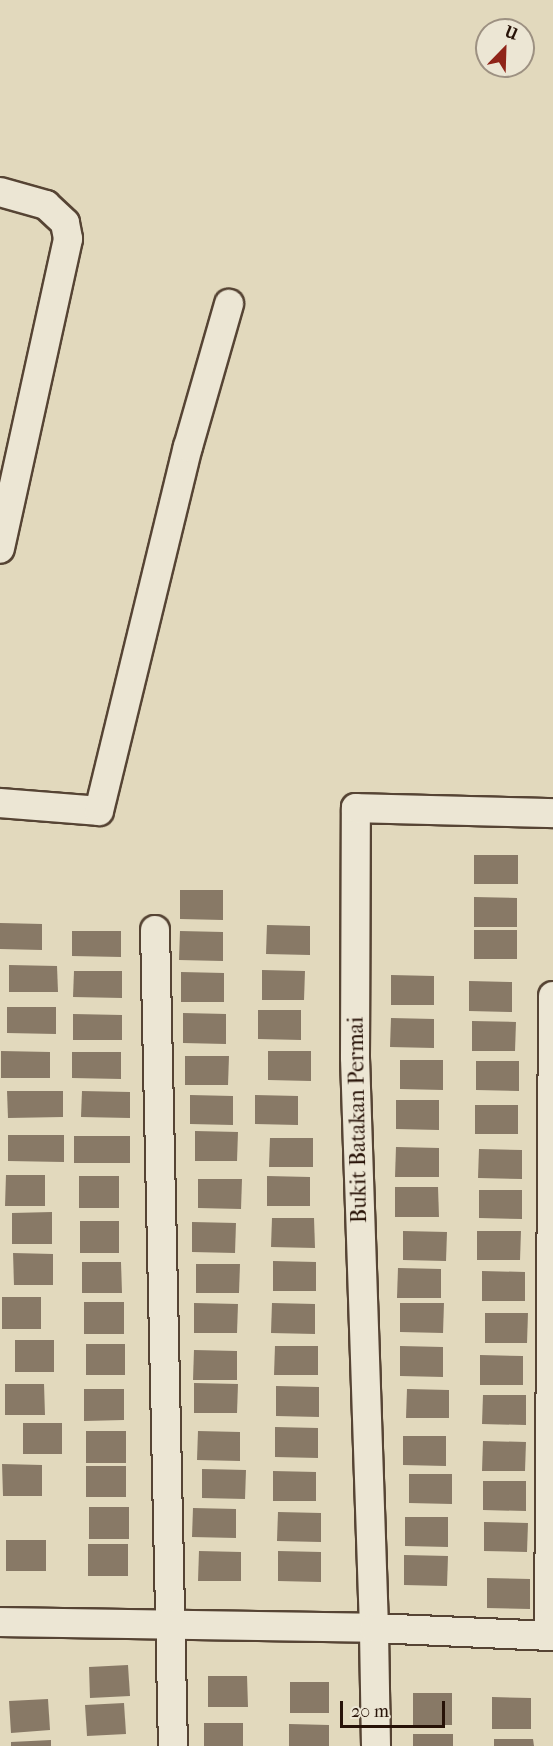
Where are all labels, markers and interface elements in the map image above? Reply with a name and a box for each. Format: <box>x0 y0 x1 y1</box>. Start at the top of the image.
north arrow <box>475 18 535 78</box>
text: U <box>502 22 521 44</box>
street label: Bukit Batakan Permai <box>343 1017 373 1223</box>
scale bar <box>343 1689 448 1727</box>
text: 20 m <box>351 1701 389 1722</box>

